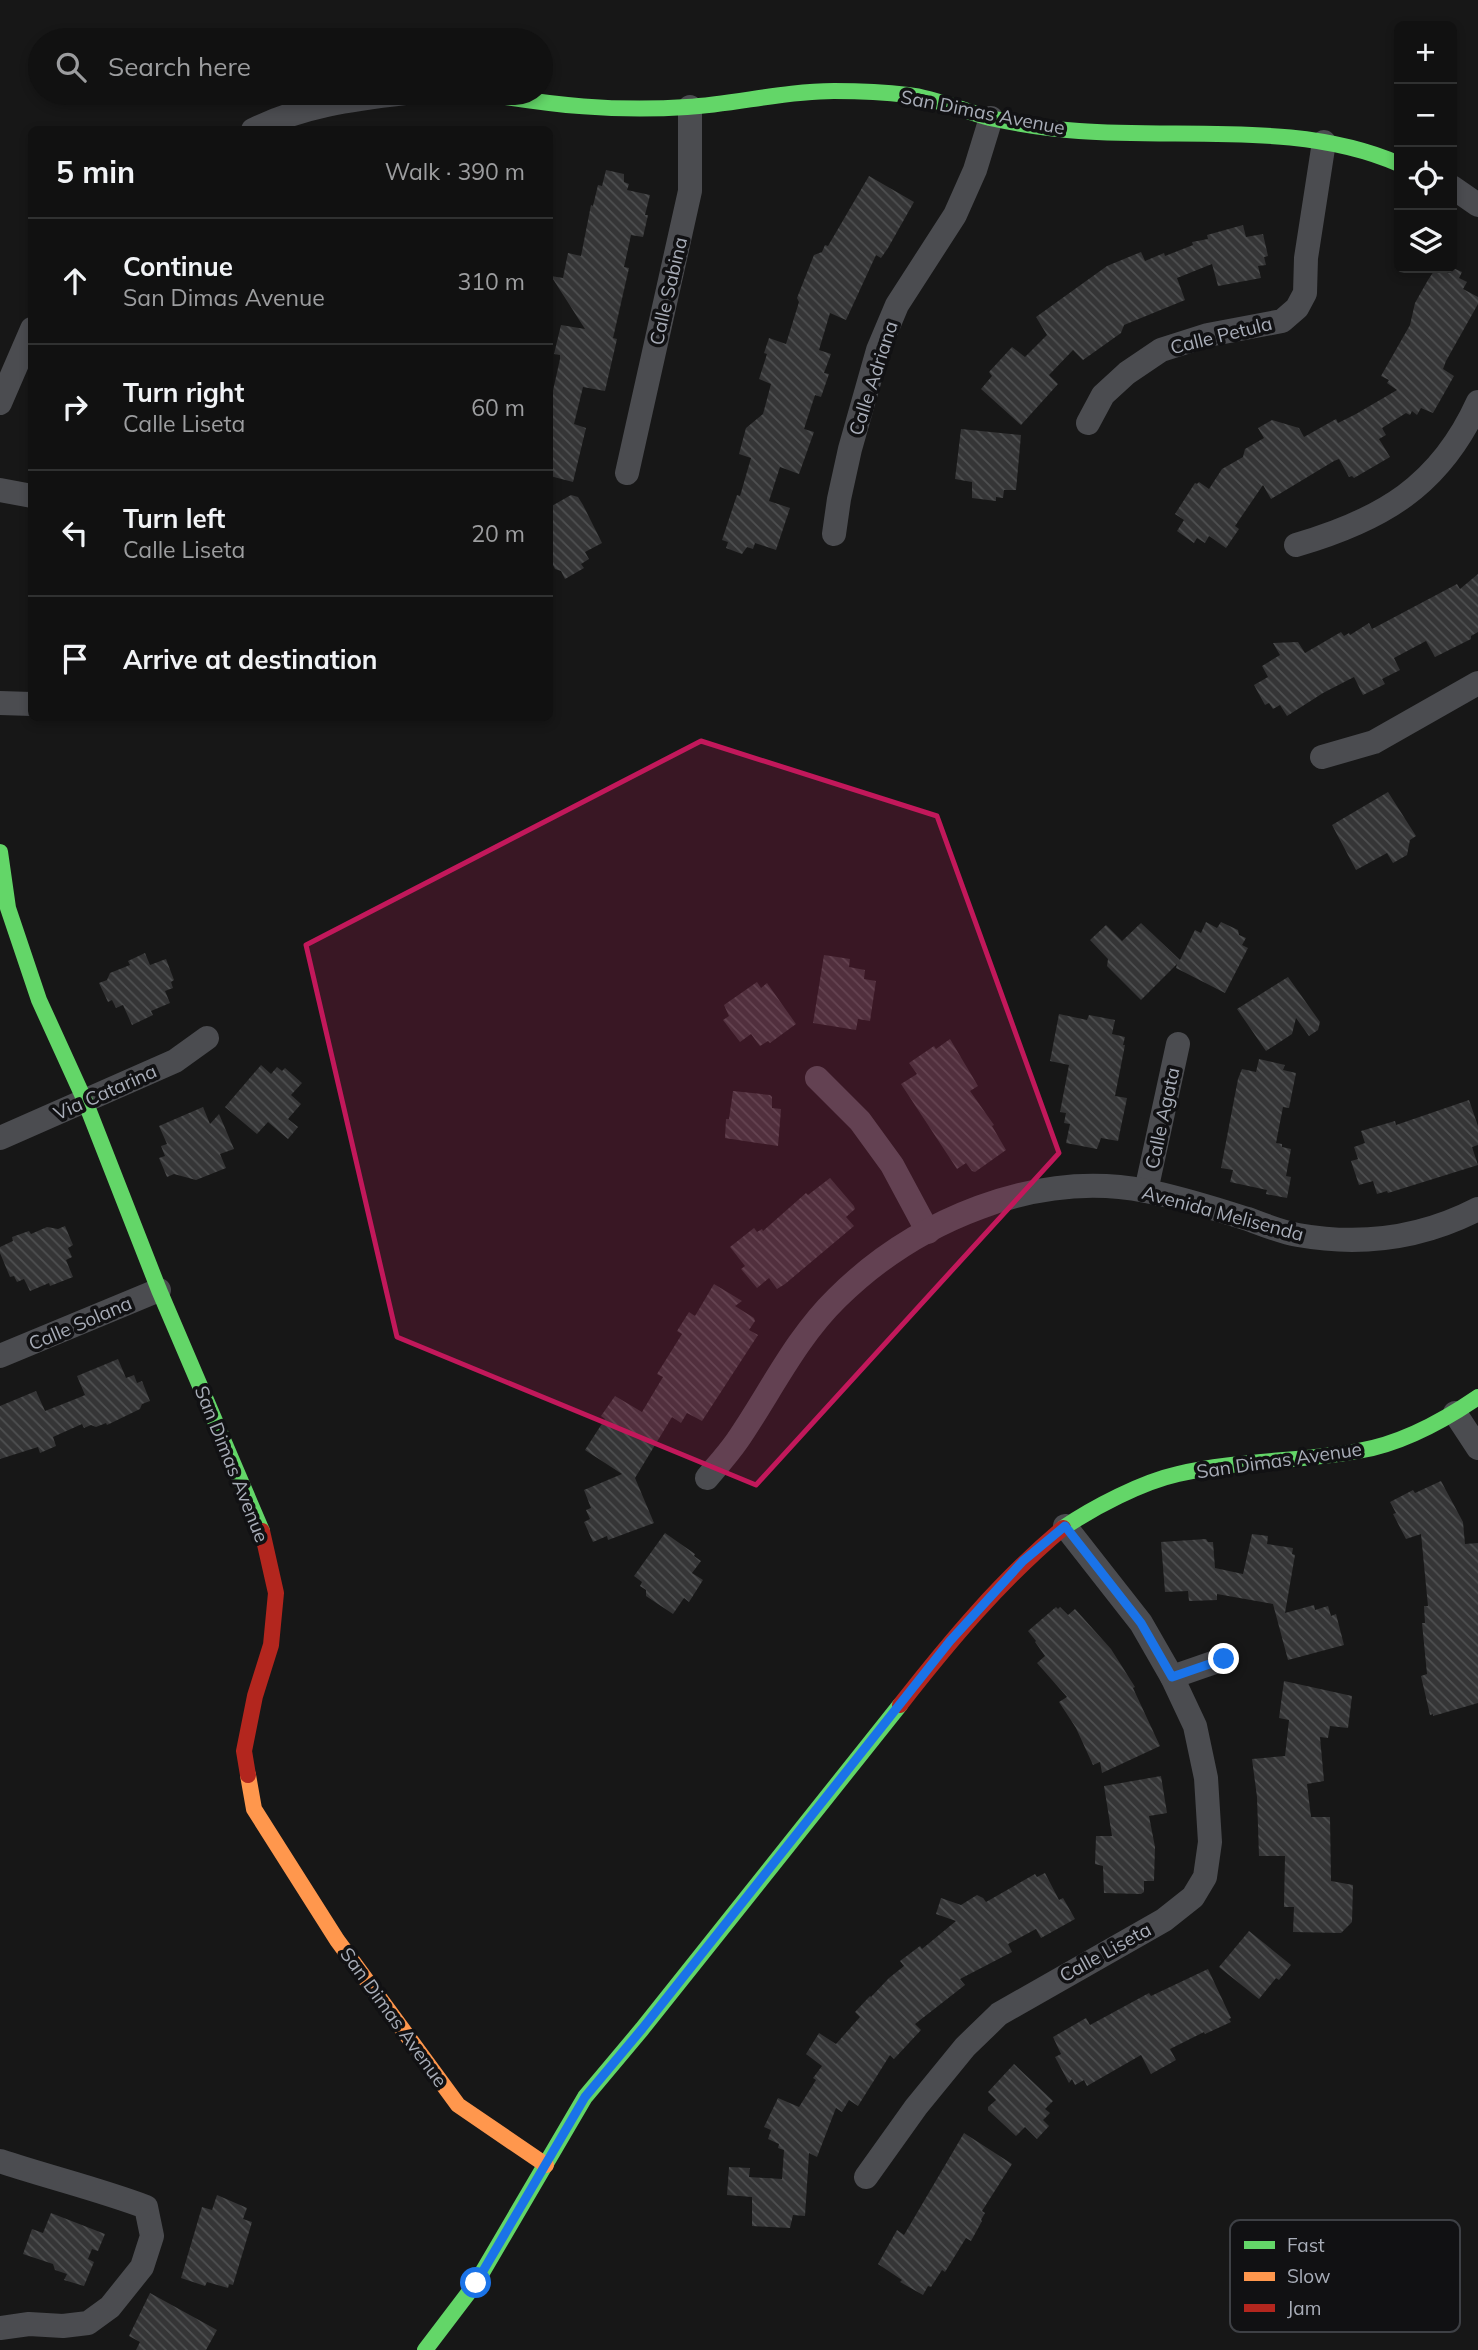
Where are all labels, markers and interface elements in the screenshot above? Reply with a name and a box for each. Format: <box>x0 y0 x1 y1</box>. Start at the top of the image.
map controls <box>1394 21 1457 273</box>
button: + <box>1394 21 1457 84</box>
search box <box>28 28 553 105</box>
icon: search <box>52 48 90 86</box>
text: Search here <box>108 50 251 83</box>
street label: San Dimas Avenue <box>899 84 1067 140</box>
button: − <box>1394 84 1457 147</box>
button: locate <box>1394 147 1457 210</box>
text: 5 min <box>56 153 135 191</box>
text: Walk · 390 m <box>385 157 525 186</box>
button: layers <box>1394 210 1457 273</box>
street label: Calle Sabina <box>644 235 692 347</box>
text: Continue <box>123 250 233 283</box>
icon: ahead <box>56 262 94 300</box>
text: 310 m <box>457 267 525 296</box>
text: San Dimas Avenue <box>123 283 325 312</box>
street label: Calle Petula <box>1168 311 1274 359</box>
street label: Calle Adriana <box>843 318 903 438</box>
text: Turn right <box>123 376 244 409</box>
icon: right <box>56 388 94 426</box>
text: 60 m <box>471 393 525 422</box>
text: Calle Liseta <box>123 409 245 438</box>
text: Turn left <box>123 502 225 535</box>
icon: left <box>56 514 94 552</box>
text: 20 m <box>471 519 525 548</box>
text: Calle Liseta <box>123 535 245 564</box>
icon: arrive <box>56 640 94 678</box>
text: Arrive at destination <box>123 643 378 676</box>
street label: Via Catarina <box>50 1059 160 1125</box>
street label: Calle Agata <box>1140 1065 1184 1171</box>
street label: Avenida Melisenda <box>1139 1180 1307 1246</box>
street label: Calle Solana <box>25 1291 135 1355</box>
street label: San Dimas Avenue <box>190 1382 274 1546</box>
street label: San Dimas Avenue <box>1195 1437 1363 1483</box>
route end <box>1208 1643 1239 1674</box>
street label: Calle Liseta <box>1055 1917 1155 1987</box>
street label: San Dimas Avenue <box>335 1943 453 2091</box>
legend <box>1230 2220 1460 2332</box>
text: Fast <box>1287 2233 1325 2257</box>
text: Slow <box>1287 2264 1331 2288</box>
route start <box>460 2267 491 2298</box>
text: Jam <box>1287 2296 1321 2320</box>

